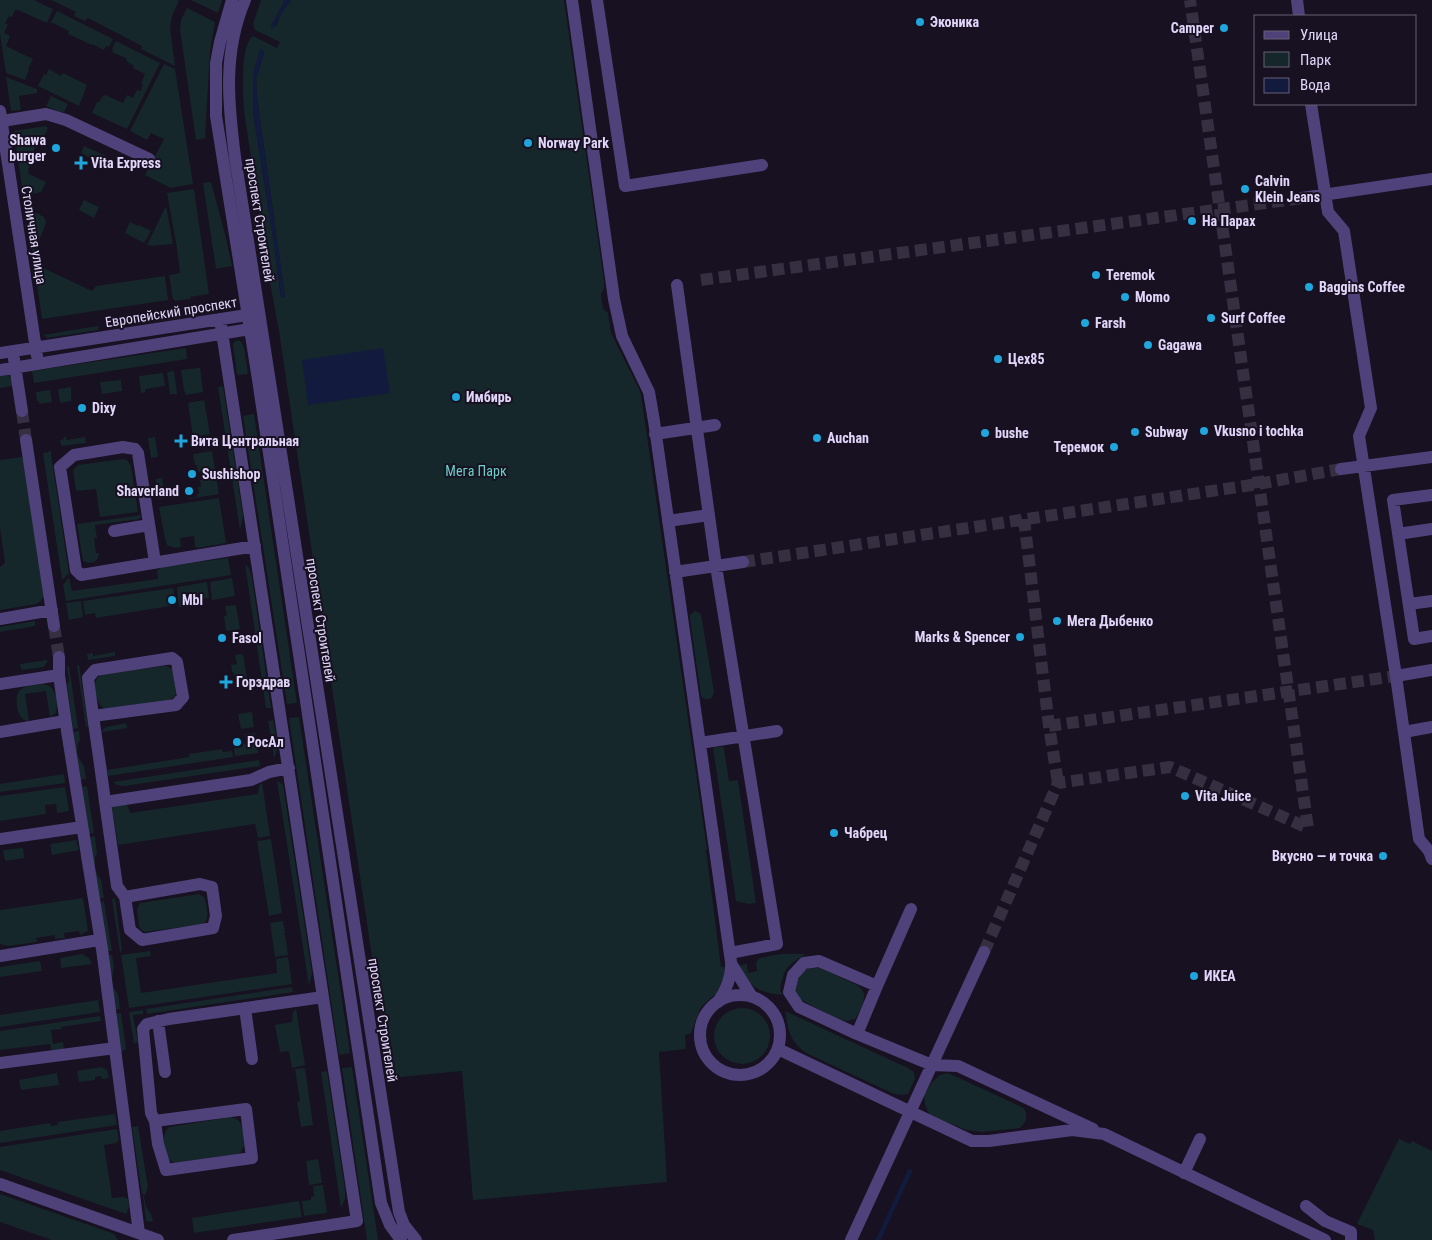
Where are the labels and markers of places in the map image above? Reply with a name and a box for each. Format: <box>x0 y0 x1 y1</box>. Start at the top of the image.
place label: Эконика <box>930 14 980 30</box>
marker: Эконика <box>914 16 926 28</box>
place label: Camper <box>1171 20 1214 36</box>
marker: Camper <box>1218 22 1230 34</box>
place label: Shawa burger <box>9 132 46 164</box>
place label: Norway Park <box>538 135 609 151</box>
marker: Norway Park <box>522 137 534 149</box>
marker: Shawa burger <box>50 142 62 154</box>
place label: Vita Express <box>91 155 161 171</box>
marker: Vita Express <box>75 157 87 169</box>
place label: Calvin Klein Jeans <box>1255 173 1320 205</box>
marker: Calvin Klein Jeans <box>1239 183 1251 195</box>
place label: На Парах <box>1202 213 1256 229</box>
marker: На Парах <box>1186 215 1198 227</box>
place label: Teremok <box>1106 267 1155 283</box>
marker: Teremok <box>1090 269 1102 281</box>
place label: Baggins Coffee <box>1319 279 1405 295</box>
marker: Baggins Coffee <box>1303 281 1315 293</box>
place label: Momo <box>1135 289 1170 305</box>
marker: Momo <box>1119 291 1131 303</box>
place label: Surf Coffee <box>1221 310 1286 326</box>
marker: Surf Coffee <box>1205 312 1217 324</box>
place label: Farsh <box>1095 315 1126 331</box>
marker: Farsh <box>1079 317 1091 329</box>
place label: Gagawa <box>1158 337 1202 353</box>
marker: Gagawa <box>1142 339 1154 351</box>
place label: Цех85 <box>1008 351 1045 367</box>
marker: Цех85 <box>992 353 1004 365</box>
place label: Имбирь <box>466 389 511 405</box>
marker: Имбирь <box>450 391 462 403</box>
place label: Dixy <box>92 400 117 416</box>
marker: Dixy <box>76 402 88 414</box>
place label: Vkusno i tochka <box>1214 423 1304 439</box>
place label: Subway <box>1145 424 1189 440</box>
place label: bushe <box>995 425 1029 441</box>
marker: Vkusno i tochka <box>1198 425 1210 437</box>
marker: Subway <box>1129 426 1141 438</box>
marker: bushe <box>979 427 991 439</box>
place label: Auchan <box>827 430 869 446</box>
marker: Auchan <box>811 432 823 444</box>
place label: Вита Центральная <box>191 433 299 449</box>
marker: Вита Центральная <box>175 435 187 447</box>
place label: Теремок <box>1053 439 1104 455</box>
marker: Теремок <box>1108 441 1120 453</box>
place label: Sushishop <box>202 466 260 482</box>
marker: Sushishop <box>186 468 198 480</box>
place label: Shaverland <box>117 483 179 499</box>
marker: Shaverland <box>183 485 195 497</box>
place label: Mbl <box>182 592 203 608</box>
marker: Mbl <box>166 594 178 606</box>
place label: Мега Дыбенко <box>1067 613 1153 629</box>
marker: Мега Дыбенко <box>1051 615 1063 627</box>
place label: Marks & Spencer <box>915 629 1010 645</box>
place label: Fasol <box>232 630 262 646</box>
marker: Marks & Spencer <box>1014 631 1026 643</box>
marker: Fasol <box>216 632 228 644</box>
place label: Горздрав <box>236 674 290 690</box>
marker: Горздрав <box>220 676 232 688</box>
place label: РосАл <box>247 734 284 750</box>
marker: РосАл <box>231 736 243 748</box>
place label: Vita Juice <box>1195 788 1251 804</box>
marker: Vita Juice <box>1179 790 1191 802</box>
place label: Чабрец <box>844 825 888 841</box>
marker: Чабрец <box>828 827 840 839</box>
place label: Вкусно — и точка <box>1272 848 1373 864</box>
marker: Вкусно — и точка <box>1377 850 1389 862</box>
place label: ИКЕА <box>1204 968 1236 984</box>
marker: ИКЕА <box>1188 970 1200 982</box>

